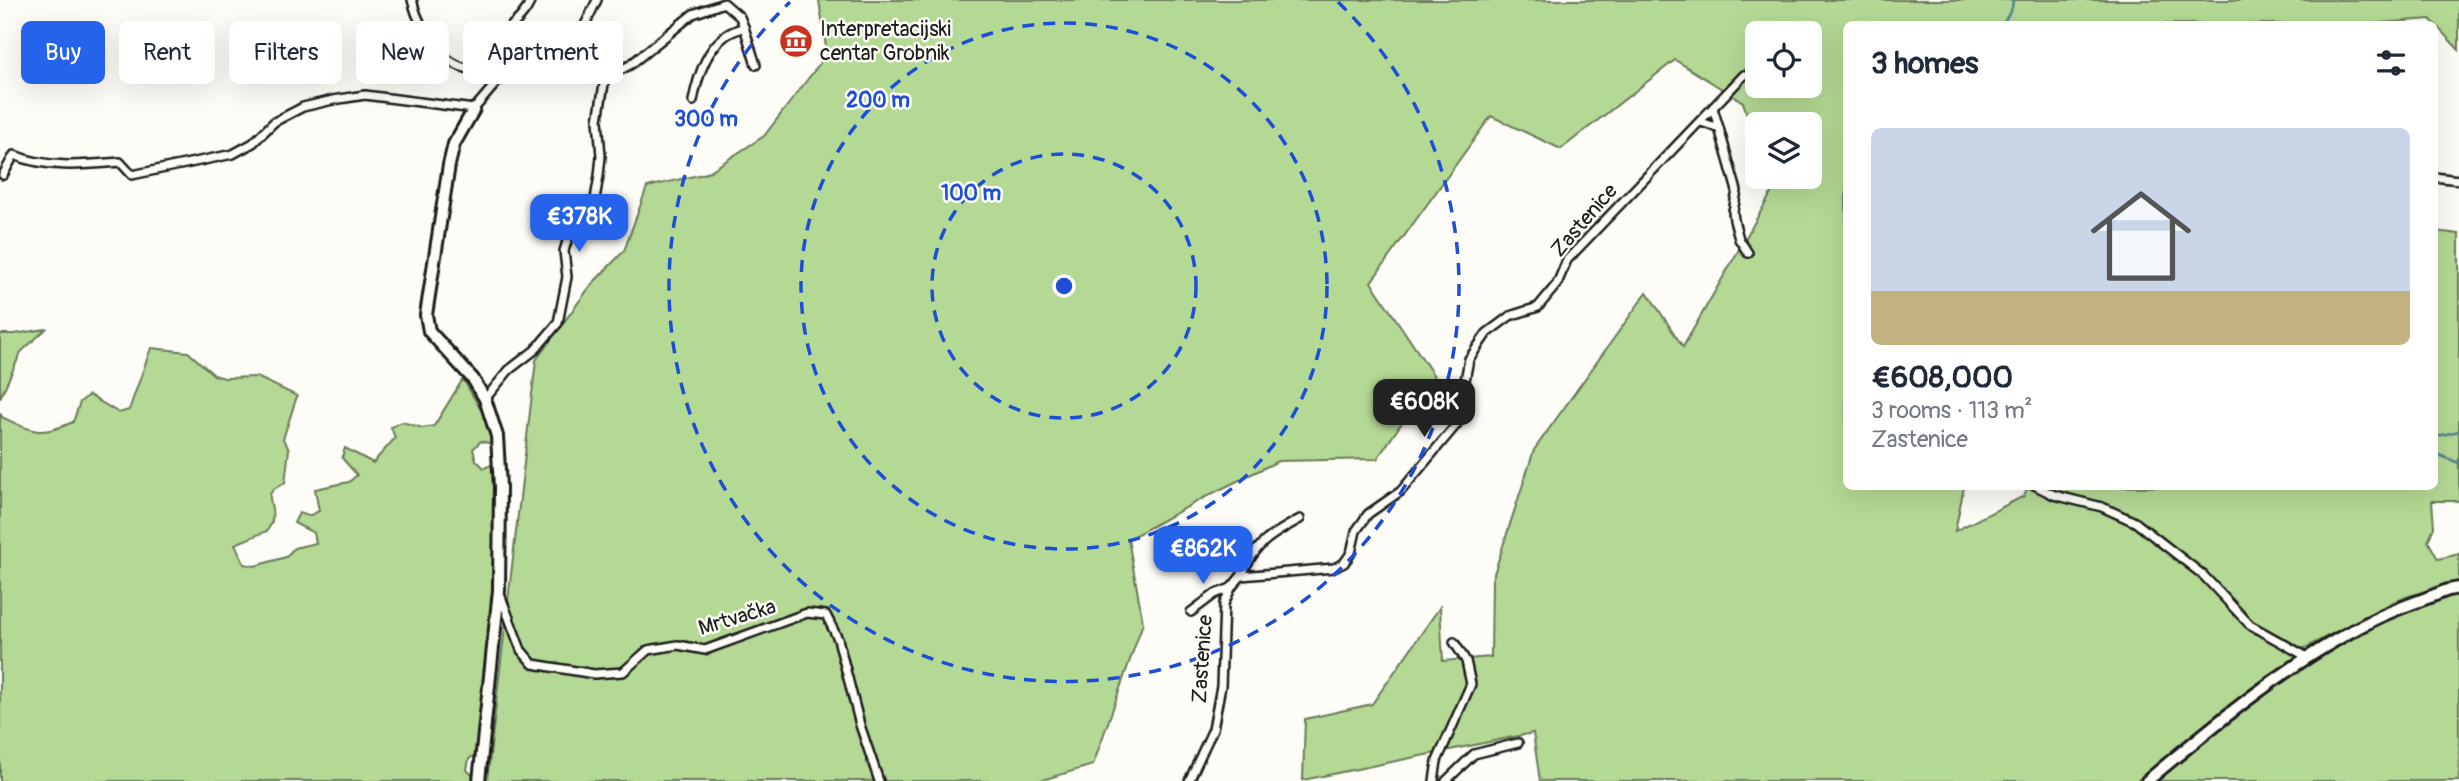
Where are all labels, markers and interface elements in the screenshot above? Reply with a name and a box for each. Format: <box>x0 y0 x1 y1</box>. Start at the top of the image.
place label: Interpretacijski centar Grobnik <box>820 16 951 67</box>
chip: Buy <box>21 21 105 84</box>
chip: Rent <box>119 21 215 84</box>
chip: Filters <box>229 21 342 84</box>
chip: New <box>356 21 449 84</box>
chip: Apartment <box>463 21 623 84</box>
map controls <box>1745 21 1822 189</box>
button: locate <box>1745 21 1822 98</box>
museum icon: Interpretacijski centar Grobnik <box>777 22 815 60</box>
icon: filters <box>2372 44 2410 82</box>
text: 3 homes <box>1871 45 1978 82</box>
text: 200 m <box>846 87 910 114</box>
text: 300 m <box>674 106 738 133</box>
button: layers <box>1745 112 1822 189</box>
icon: home <box>2078 173 2204 299</box>
street label: Zastenice <box>1545 178 1624 263</box>
text: 100 m <box>941 180 1001 207</box>
pin: €378K <box>530 194 628 254</box>
text: €378K <box>546 202 612 231</box>
centre of rings <box>1052 274 1076 298</box>
text: €608,000 <box>1871 359 2013 396</box>
pin: €608K <box>1375 380 1473 439</box>
text: €608K <box>1389 387 1459 416</box>
text: 3 rooms · 113 m² <box>1871 396 2032 425</box>
text: Zastenice <box>1871 425 1968 454</box>
pin: €862K <box>1154 526 1252 586</box>
text: €862K <box>1170 534 1236 563</box>
street label: Mrtvačka <box>695 593 779 642</box>
street label: Zastenice <box>1186 613 1219 704</box>

